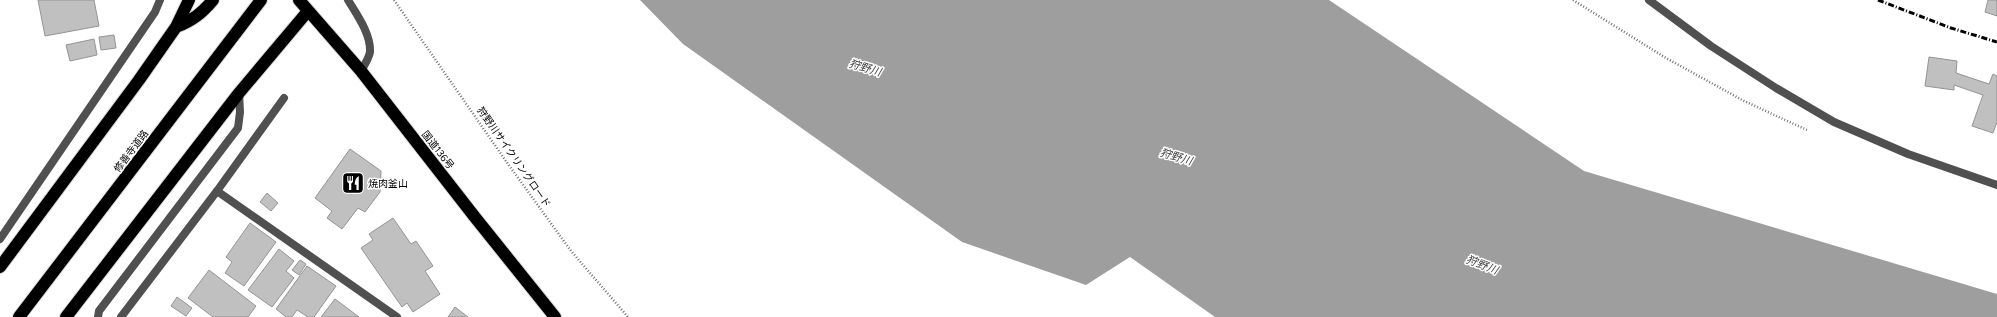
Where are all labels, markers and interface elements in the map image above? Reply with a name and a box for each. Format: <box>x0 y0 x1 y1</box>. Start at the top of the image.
water label: 狩野川 <box>847 57 884 79</box>
street label: 狩野川サイクリングロード <box>474 104 554 210</box>
street label: 修善寺道路 <box>110 127 151 176</box>
street label: 国道136号 <box>419 128 457 172</box>
water label: 狩野川 <box>1158 146 1195 168</box>
restaurant icon: 焼肉釜山 <box>340 170 366 196</box>
place label: 焼肉釜山 <box>368 177 408 190</box>
water label: 狩野川 <box>1464 253 1501 277</box>

